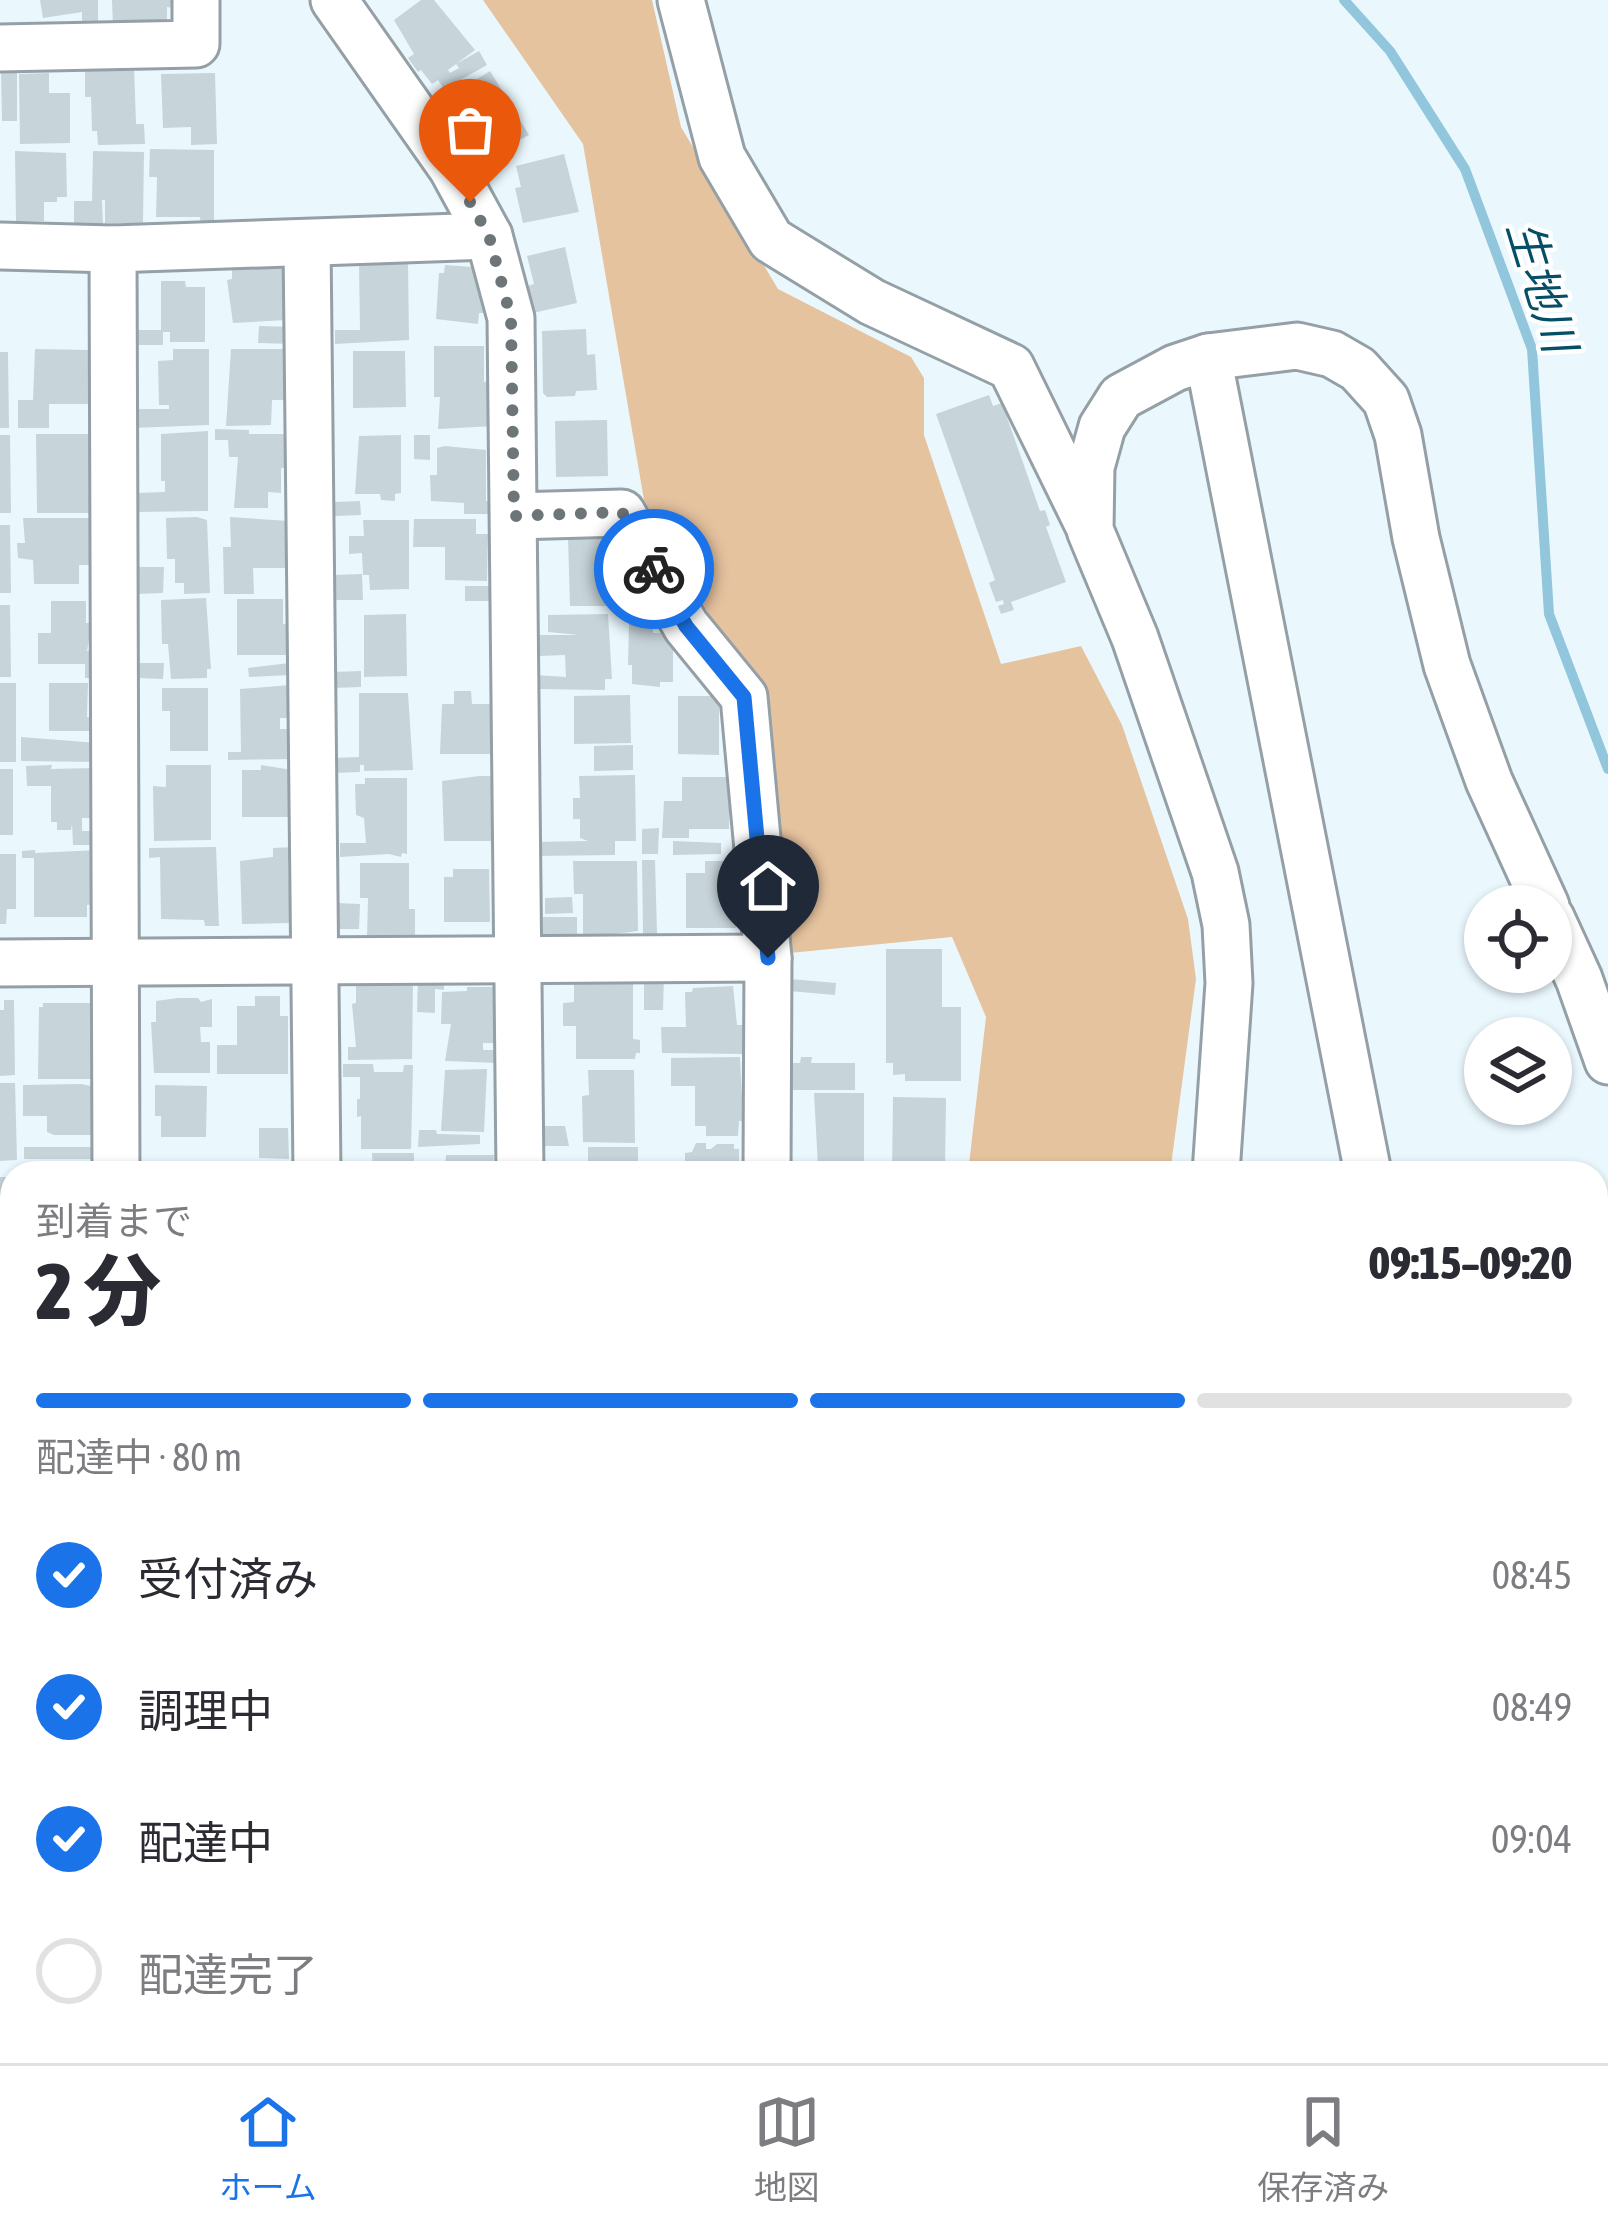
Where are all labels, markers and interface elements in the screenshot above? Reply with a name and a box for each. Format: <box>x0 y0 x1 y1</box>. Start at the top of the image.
pin <box>419 79 521 202</box>
icon: bag <box>437 97 503 163</box>
water label: 生地川 <box>1497 214 1588 362</box>
courier <box>594 509 714 629</box>
icon: bike <box>621 536 687 602</box>
pin <box>717 835 819 958</box>
icon: home <box>735 853 801 919</box>
map controls <box>1464 885 1572 1125</box>
button: locate <box>1464 885 1572 993</box>
button: layers <box>1464 1017 1572 1125</box>
text: 到着まで <box>36 1199 192 1243</box>
text: 09:15–09:20 <box>1369 1237 1572 1289</box>
text: 2 分 <box>36 1246 161 1336</box>
text: 配達中 · 80 m <box>36 1435 242 1479</box>
icon: check <box>36 1542 102 1608</box>
text: 受付済み <box>138 1553 318 1605</box>
text: 08:45 <box>1492 1553 1572 1597</box>
icon: check <box>36 1674 102 1740</box>
text: 調理中 <box>138 1685 273 1737</box>
text: 08:49 <box>1492 1685 1572 1729</box>
icon: check <box>36 1806 102 1872</box>
text: 配達中 <box>138 1817 273 1869</box>
text: 09:04 <box>1491 1817 1572 1861</box>
text: 配達完了 <box>138 1949 318 2001</box>
tab: ホーム <box>219 2089 317 2209</box>
tab: 地図 <box>754 2089 820 2209</box>
tab: 保存済み <box>1257 2089 1389 2209</box>

